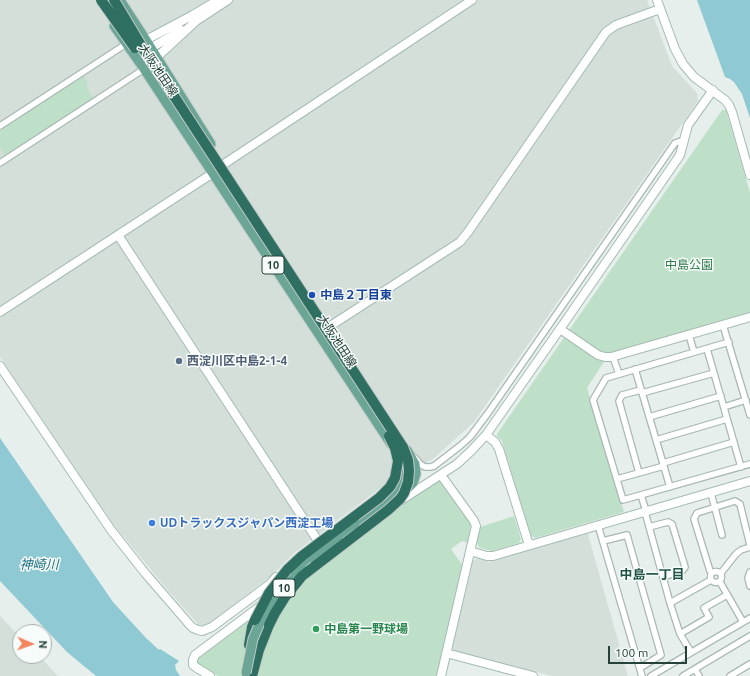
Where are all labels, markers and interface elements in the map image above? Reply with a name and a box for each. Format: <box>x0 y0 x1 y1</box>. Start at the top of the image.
street label: 大阪池田線 <box>135 41 181 99</box>
road number: 10 <box>262 256 284 274</box>
park label: 中島公園 <box>665 258 713 272</box>
place label: 中島２丁目東 <box>320 288 392 302</box>
marker: 中島２丁目東 <box>307 290 317 300</box>
street label: 大阪池田線 <box>315 312 359 370</box>
place label: 西淀川区中島2-1-4 <box>187 354 287 368</box>
marker: 西淀川区中島2-1-4 <box>174 356 184 366</box>
place label: UDトラックスジャパン西淀工場 <box>160 516 333 530</box>
marker: UDトラックスジャパン西淀工場 <box>147 518 157 528</box>
water label: 神崎川 <box>20 557 58 573</box>
district label: 中島一丁目 <box>620 567 684 583</box>
road number: 10 <box>273 579 295 597</box>
place label: 中島第一野球場 <box>324 622 408 636</box>
north arrow <box>12 624 52 664</box>
marker: 中島第一野球場 <box>311 624 321 634</box>
scale bar <box>610 638 689 664</box>
text: N <box>37 640 49 649</box>
text: 100 m <box>615 646 648 659</box>

